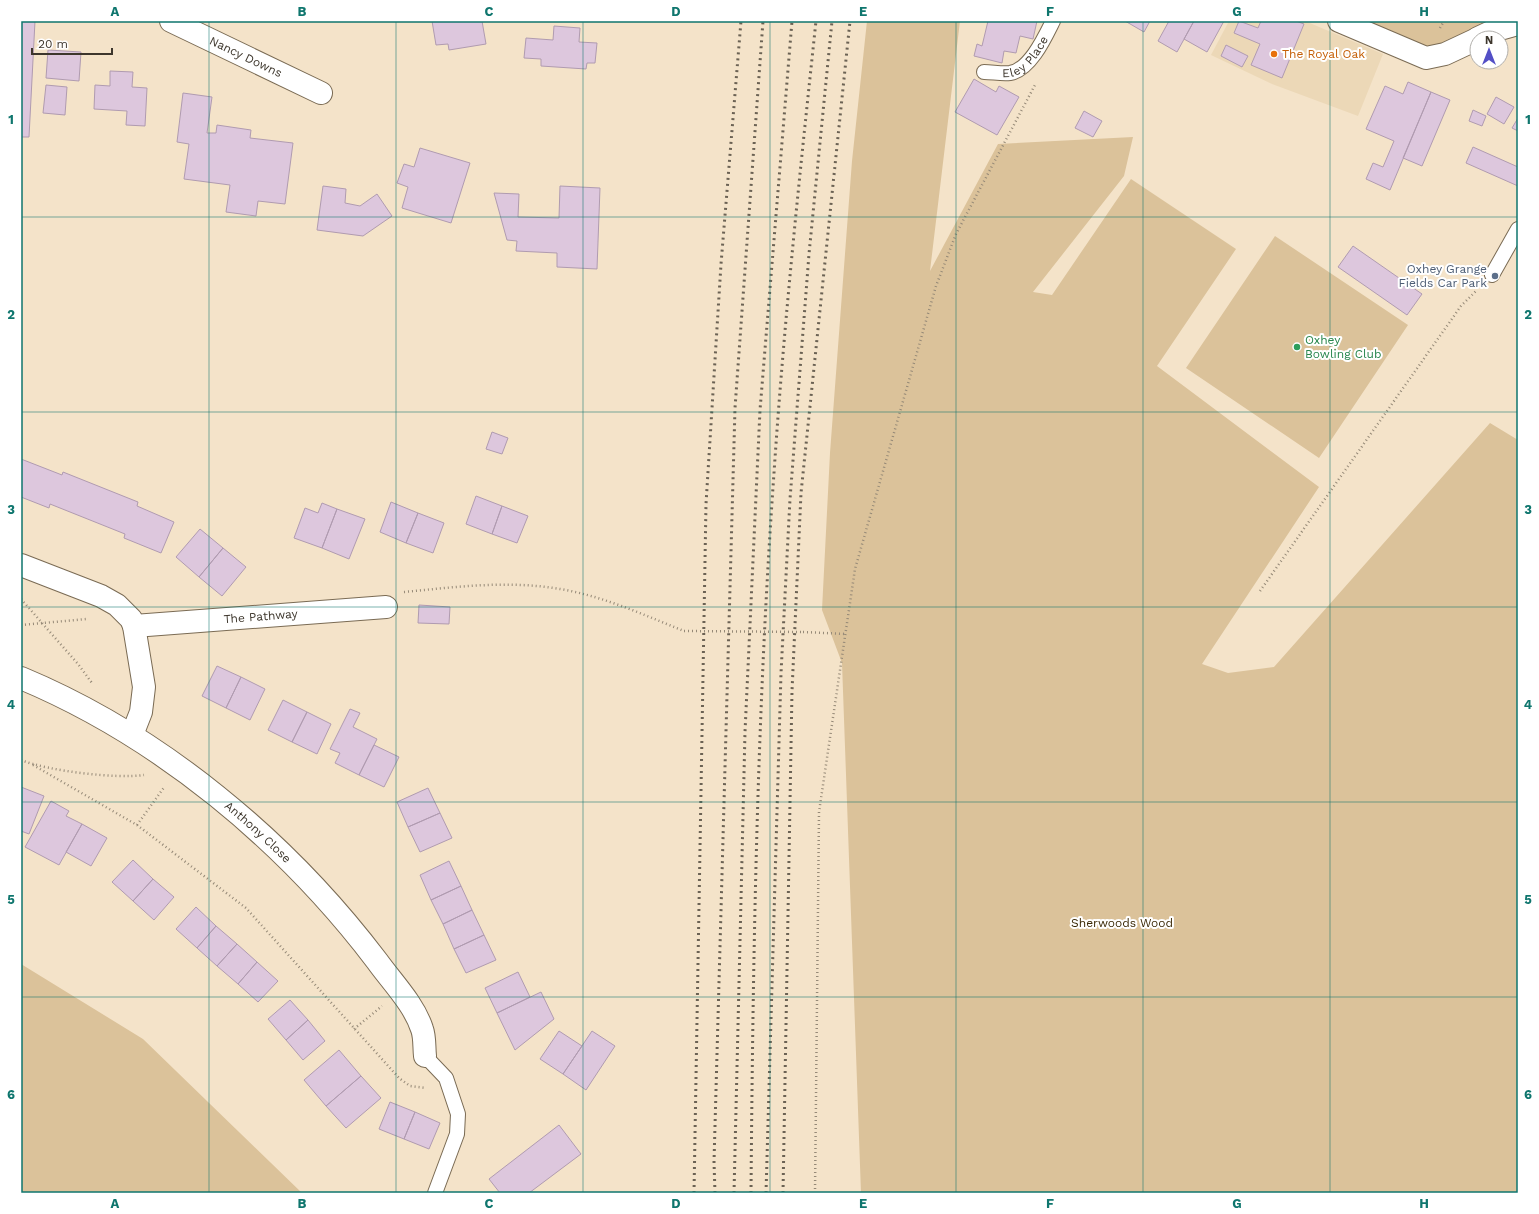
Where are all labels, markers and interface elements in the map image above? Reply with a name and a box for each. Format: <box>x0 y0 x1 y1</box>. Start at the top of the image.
text: A <box>111 4 120 19</box>
text: B <box>298 4 307 19</box>
text: C <box>485 4 494 19</box>
text: D <box>671 4 681 19</box>
text: E <box>859 4 867 19</box>
text: F <box>1046 4 1054 19</box>
text: G <box>1232 4 1242 19</box>
text: H <box>1419 4 1429 19</box>
scale bar <box>32 30 112 56</box>
north arrow <box>1469 30 1509 70</box>
street label: Eley Place <box>1002 33 1051 80</box>
street label: Nancy Downs <box>207 34 284 80</box>
text: N <box>1485 34 1493 47</box>
text: 20 m <box>38 37 68 51</box>
place label: The Royal Oak <box>1282 47 1365 61</box>
marker: The Royal Oak <box>1269 49 1279 59</box>
text: 1 <box>8 112 14 127</box>
text: 1 <box>1525 112 1531 127</box>
place label: Oxhey Grange Fields Car Park <box>1398 262 1487 290</box>
marker: Oxhey Grange Fields Car Park <box>1490 271 1500 281</box>
text: 2 <box>7 307 15 322</box>
text: 2 <box>1524 307 1532 322</box>
place label: Oxhey Bowling Club <box>1305 333 1381 361</box>
marker: Oxhey Bowling Club <box>1292 342 1302 352</box>
text: 3 <box>7 502 15 517</box>
text: 3 <box>1524 502 1532 517</box>
street label: The Pathway <box>223 607 299 626</box>
text: 4 <box>7 697 16 712</box>
text: 4 <box>1524 697 1533 712</box>
street label: Anthony Close <box>222 798 294 866</box>
text: 5 <box>7 892 15 907</box>
text: 5 <box>1524 892 1532 907</box>
park label: Sherwoods Wood <box>1071 916 1173 930</box>
text: 6 <box>7 1087 15 1102</box>
text: 6 <box>1524 1087 1532 1102</box>
text: A <box>111 1196 120 1211</box>
text: B <box>298 1196 307 1211</box>
text: C <box>485 1196 494 1211</box>
text: D <box>671 1196 681 1211</box>
text: E <box>859 1196 867 1211</box>
text: F <box>1046 1196 1054 1211</box>
text: G <box>1232 1196 1242 1211</box>
text: H <box>1419 1196 1429 1211</box>

